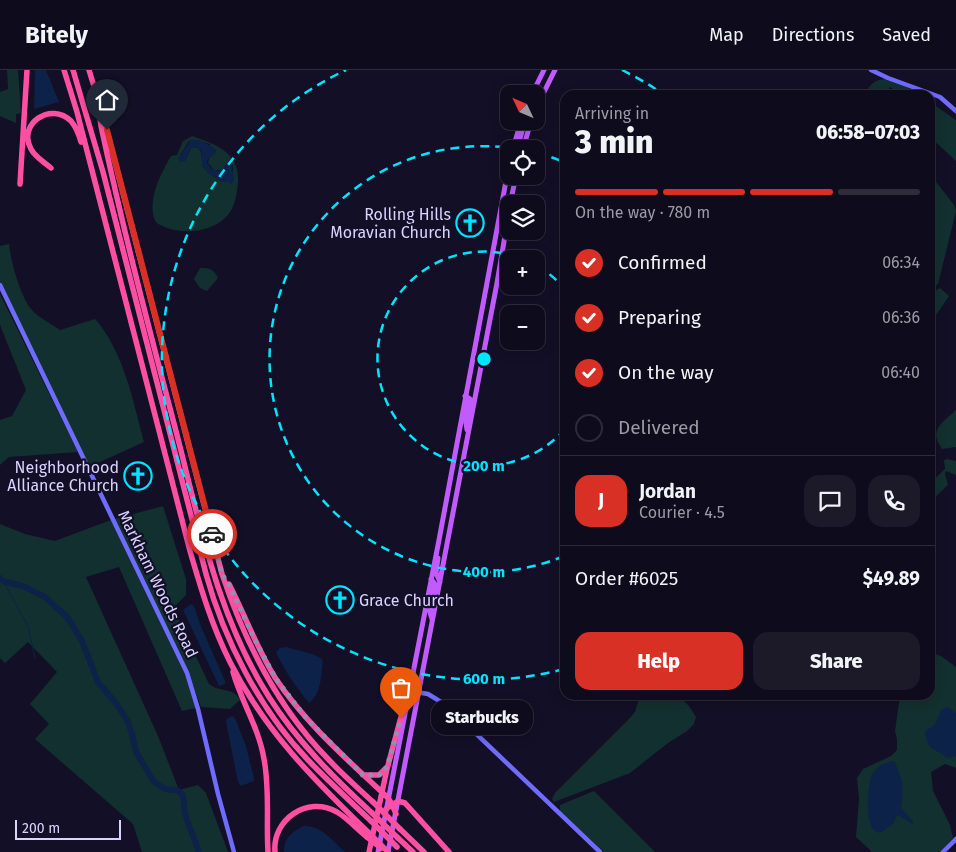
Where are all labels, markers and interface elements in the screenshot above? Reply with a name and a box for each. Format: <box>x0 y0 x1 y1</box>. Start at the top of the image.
text: Bitely <box>25 21 88 49</box>
text: Map <box>709 24 744 46</box>
text: Directions <box>772 24 854 46</box>
text: Saved <box>882 24 931 46</box>
pin <box>86 79 128 130</box>
north arrow <box>500 85 545 130</box>
map controls <box>500 85 545 350</box>
icon: home <box>93 86 121 114</box>
text: Arriving in <box>575 104 649 123</box>
text: 06:58–07:03 <box>816 121 920 144</box>
text: 3 min <box>575 123 653 161</box>
button: locate <box>500 140 545 185</box>
button: layers <box>500 195 545 240</box>
text: On the way · 780 m <box>575 203 710 222</box>
place label: Rolling Hills Moravian Church <box>330 205 451 242</box>
church icon: Rolling Hills Moravian Church <box>455 208 485 238</box>
icon: check <box>575 249 603 277</box>
button: + <box>500 250 545 295</box>
text: Confirmed <box>618 251 707 274</box>
text: 06:34 <box>882 253 920 272</box>
icon: check <box>575 304 603 332</box>
button: − <box>500 305 545 350</box>
text: Preparing <box>618 306 701 329</box>
text: 06:36 <box>882 308 920 327</box>
centre of rings <box>475 350 493 368</box>
icon: check <box>575 359 603 387</box>
text: On the way <box>618 361 714 384</box>
text: 06:40 <box>881 363 920 382</box>
text: Delivered <box>618 416 700 439</box>
text: 200 m <box>463 457 505 475</box>
place label: Neighborhood Alliance Church <box>7 458 119 495</box>
church icon: Neighborhood Alliance Church <box>123 461 153 491</box>
button: chat <box>804 475 856 527</box>
button: phone <box>868 475 920 527</box>
text: Jordan <box>639 480 696 503</box>
text: J <box>598 489 604 512</box>
text: Courier · 4.5 <box>639 503 725 522</box>
street label: Markham Woods Road <box>114 507 202 661</box>
courier <box>187 509 237 559</box>
icon: car <box>198 520 226 548</box>
text: 400 m <box>463 563 505 581</box>
text: Order #6025 <box>575 567 678 590</box>
text: $49.89 <box>863 567 920 590</box>
church icon: Grace Church <box>325 585 355 615</box>
place label: Grace Church <box>359 591 454 610</box>
button: Help <box>575 632 743 690</box>
button: Share <box>753 632 920 690</box>
pin <box>380 667 422 718</box>
text: 600 m <box>463 670 505 688</box>
icon: bag <box>387 674 415 702</box>
callout: Starbucks <box>431 700 534 736</box>
text: Starbucks <box>445 708 519 727</box>
scale bar <box>15 817 121 840</box>
text: 200 m <box>22 820 60 837</box>

